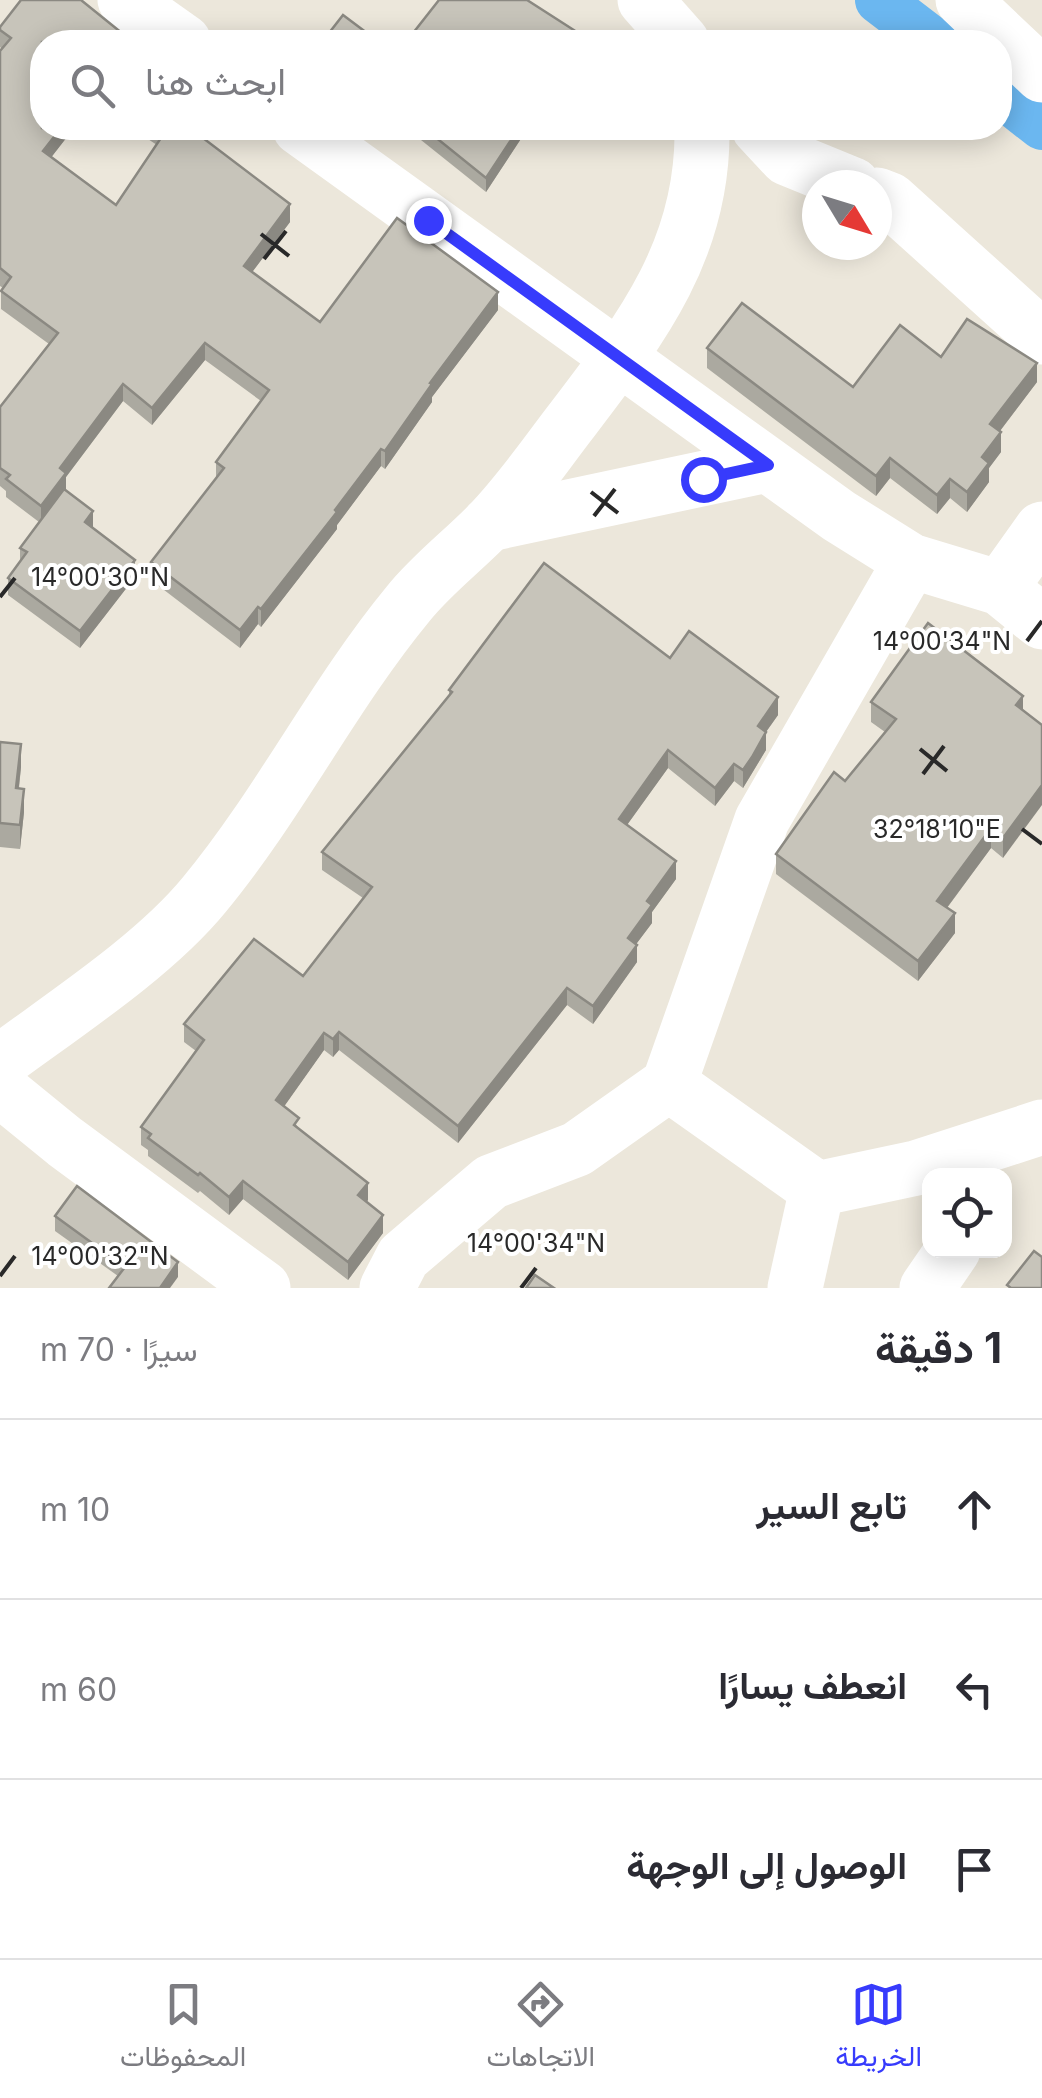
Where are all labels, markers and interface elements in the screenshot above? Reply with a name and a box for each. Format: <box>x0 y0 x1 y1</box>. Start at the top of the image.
search box <box>30 30 1012 140</box>
icon: search <box>65 58 120 113</box>
text: ابحث هنا <box>145 58 286 104</box>
north arrow <box>802 170 892 260</box>
route end <box>406 198 452 244</box>
route start <box>681 457 727 503</box>
text: 14°00'30"N <box>31 562 169 592</box>
text: 14°00'34"N <box>873 626 1011 656</box>
text: 32°18'10"E <box>873 814 1001 844</box>
map controls <box>922 1168 1012 1258</box>
button: locate <box>922 1168 1012 1258</box>
text: 14°00'34"N <box>467 1228 605 1258</box>
text: 14°00'32"N <box>31 1241 169 1271</box>
text: 1 دقيقة <box>875 1322 1002 1373</box>
text: سيرًا · 70 m <box>40 1330 198 1369</box>
text: تابع السير <box>756 1482 907 1528</box>
icon: ahead <box>947 1482 1002 1537</box>
text: 10 m <box>40 1490 110 1529</box>
text: انعطف يسارًا <box>718 1662 907 1708</box>
icon: left <box>947 1662 1002 1717</box>
text: 60 m <box>40 1670 117 1709</box>
text: الوصول إلى الوجهة <box>626 1842 907 1888</box>
icon: arrive <box>947 1842 1002 1897</box>
tab: المحفوظات <box>120 1977 246 2081</box>
tab: الاتجاهات <box>486 1977 595 2081</box>
tab: الخريطة <box>835 1977 922 2081</box>

